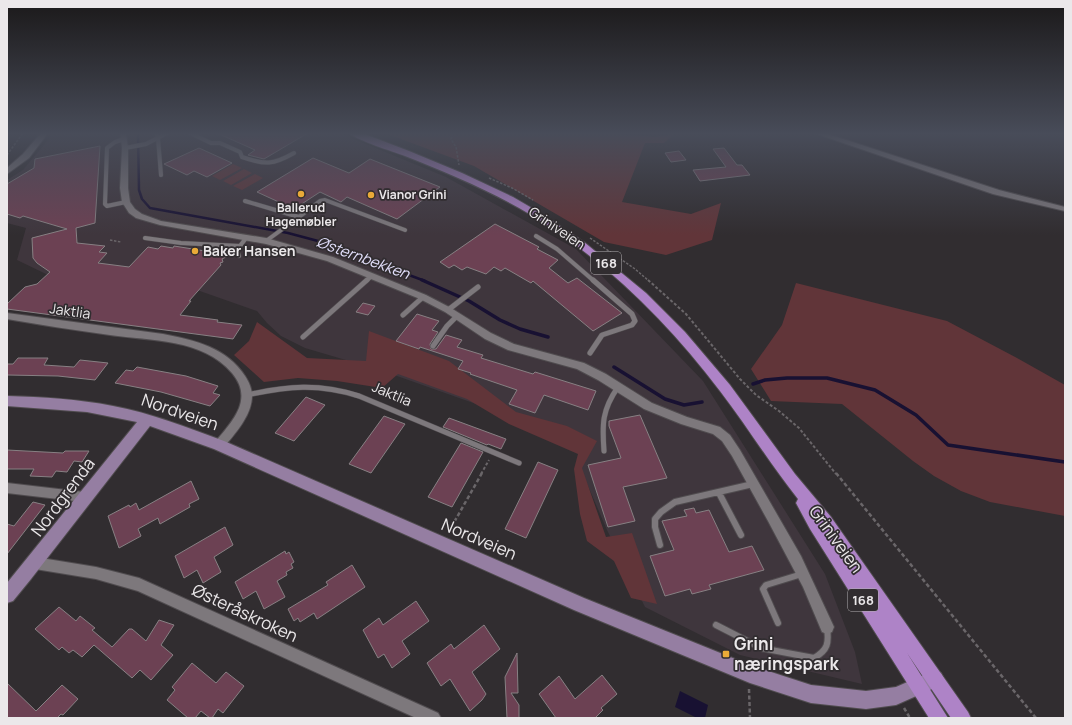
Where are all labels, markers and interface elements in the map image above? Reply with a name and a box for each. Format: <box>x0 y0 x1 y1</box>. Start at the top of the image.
place label: Vianor Grini <box>379 186 447 203</box>
marker: Ballerud Hagemøbler <box>296 189 306 199</box>
marker: Vianor Grini <box>366 190 376 200</box>
place label: Ballerud Hagemøbler <box>266 199 337 230</box>
street label: Griniveien <box>525 202 589 253</box>
water label: Østernbekken <box>314 231 414 284</box>
place label: Baker Hansen <box>203 241 296 260</box>
marker: Baker Hansen <box>190 246 200 256</box>
road number: 168 <box>591 252 621 274</box>
street label: Jaktlia <box>48 298 92 323</box>
street label: Jaktlia <box>370 377 415 410</box>
street label: Nordveien <box>139 388 222 435</box>
street label: Nordgrenda <box>25 453 100 541</box>
street label: Griniveien <box>804 500 869 577</box>
street label: Nordveien <box>438 512 520 565</box>
street label: Østeråskroken <box>189 578 302 647</box>
road number: 168 <box>848 589 878 611</box>
place label: Grini næringspark <box>734 632 839 675</box>
marker: Grini næringspark <box>721 649 731 659</box>

